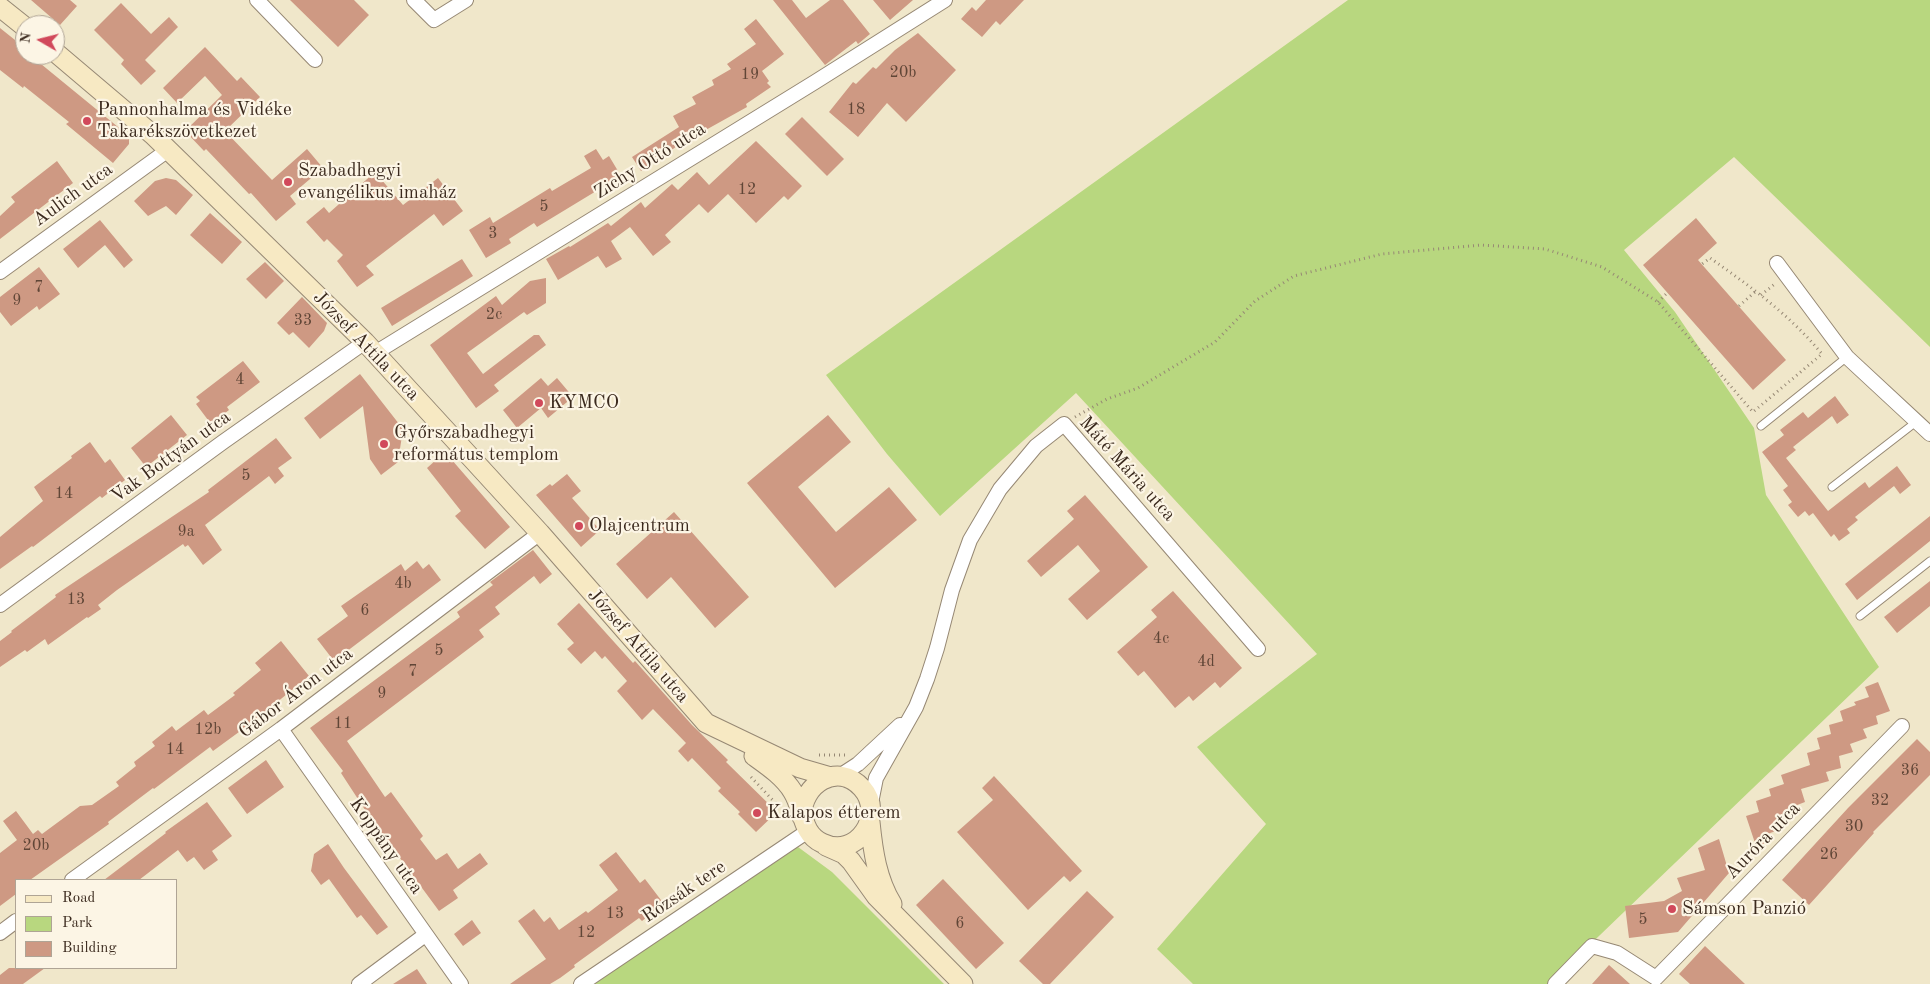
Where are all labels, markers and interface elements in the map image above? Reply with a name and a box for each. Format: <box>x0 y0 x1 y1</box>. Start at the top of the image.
north arrow <box>15 15 65 65</box>
text: N <box>18 32 34 44</box>
house number: 20b <box>890 63 916 83</box>
house number: 19 <box>741 65 759 85</box>
place label: Pannonhalma és Vidéke Takarékszövetkezet <box>97 99 292 143</box>
house number: 18 <box>847 100 865 120</box>
marker: Pannonhalma és Vidéke Takarékszövetkezet <box>81 115 93 127</box>
street label: Zichy Ottó utca <box>590 118 710 204</box>
street label: Aulich utca <box>29 158 117 232</box>
place label: Szabadhegyi evangélikus imaház <box>298 160 456 204</box>
marker: Szabadhegyi evangélikus imaház <box>282 176 294 188</box>
house number: 12 <box>738 180 756 200</box>
house number: 5 <box>539 197 549 217</box>
house number: 3 <box>488 224 498 244</box>
house number: 7 <box>34 278 44 298</box>
street label: József Attila utca <box>308 286 424 406</box>
house number: 9 <box>12 291 22 311</box>
house number: 2c <box>486 305 502 325</box>
house number: 33 <box>294 311 312 331</box>
house number: 4 <box>235 370 245 390</box>
place label: KYMCO <box>549 392 619 414</box>
marker: KYMCO <box>533 397 545 409</box>
street label: Vak Bottyán utca <box>107 406 235 508</box>
street label: Máté Mária utca <box>1074 412 1180 526</box>
place label: Győrszabadhegyi református templom <box>394 422 559 466</box>
marker: Győrszabadhegyi református templom <box>378 438 390 450</box>
house number: 5 <box>241 466 251 486</box>
house number: 14 <box>55 484 73 504</box>
place label: Olajcentrum <box>589 515 690 537</box>
marker: Olajcentrum <box>573 520 585 532</box>
house number: 9a <box>177 522 195 542</box>
house number: 4b <box>394 574 412 594</box>
street label: József Attila utca <box>582 584 694 708</box>
house number: 13 <box>67 590 85 610</box>
house number: 6 <box>360 601 370 621</box>
house number: 4c <box>1153 629 1169 649</box>
house number: 5 <box>434 641 444 661</box>
street label: Gábor Áron utca <box>234 643 358 743</box>
house number: 4d <box>1197 652 1215 672</box>
house number: 7 <box>408 662 418 682</box>
house number: 9 <box>377 684 387 704</box>
house number: 11 <box>334 714 352 734</box>
house number: 12b <box>195 720 221 740</box>
house number: 14 <box>166 740 184 760</box>
house number: 36 <box>1901 761 1919 781</box>
house number: 32 <box>1871 791 1889 811</box>
street label: Koppány utca <box>344 793 428 899</box>
street label: Auróra utca <box>1720 798 1806 884</box>
place label: Kalapos étterem <box>767 802 900 824</box>
marker: Kalapos étterem <box>751 807 763 819</box>
house number: 30 <box>1845 817 1863 837</box>
house number: 20b <box>23 836 49 856</box>
house number: 26 <box>1820 845 1838 865</box>
street label: Rózsák tere <box>638 856 730 928</box>
legend <box>15 879 178 969</box>
text: Road <box>62 891 95 906</box>
place label: Sámson Panzió <box>1682 898 1806 920</box>
marker: Sámson Panzió <box>1666 903 1678 915</box>
house number: 13 <box>606 904 624 924</box>
house number: 5 <box>1638 910 1648 930</box>
house number: 6 <box>955 914 965 934</box>
text: Park <box>62 916 93 931</box>
house number: 12 <box>577 923 595 943</box>
text: Building <box>62 941 117 956</box>

